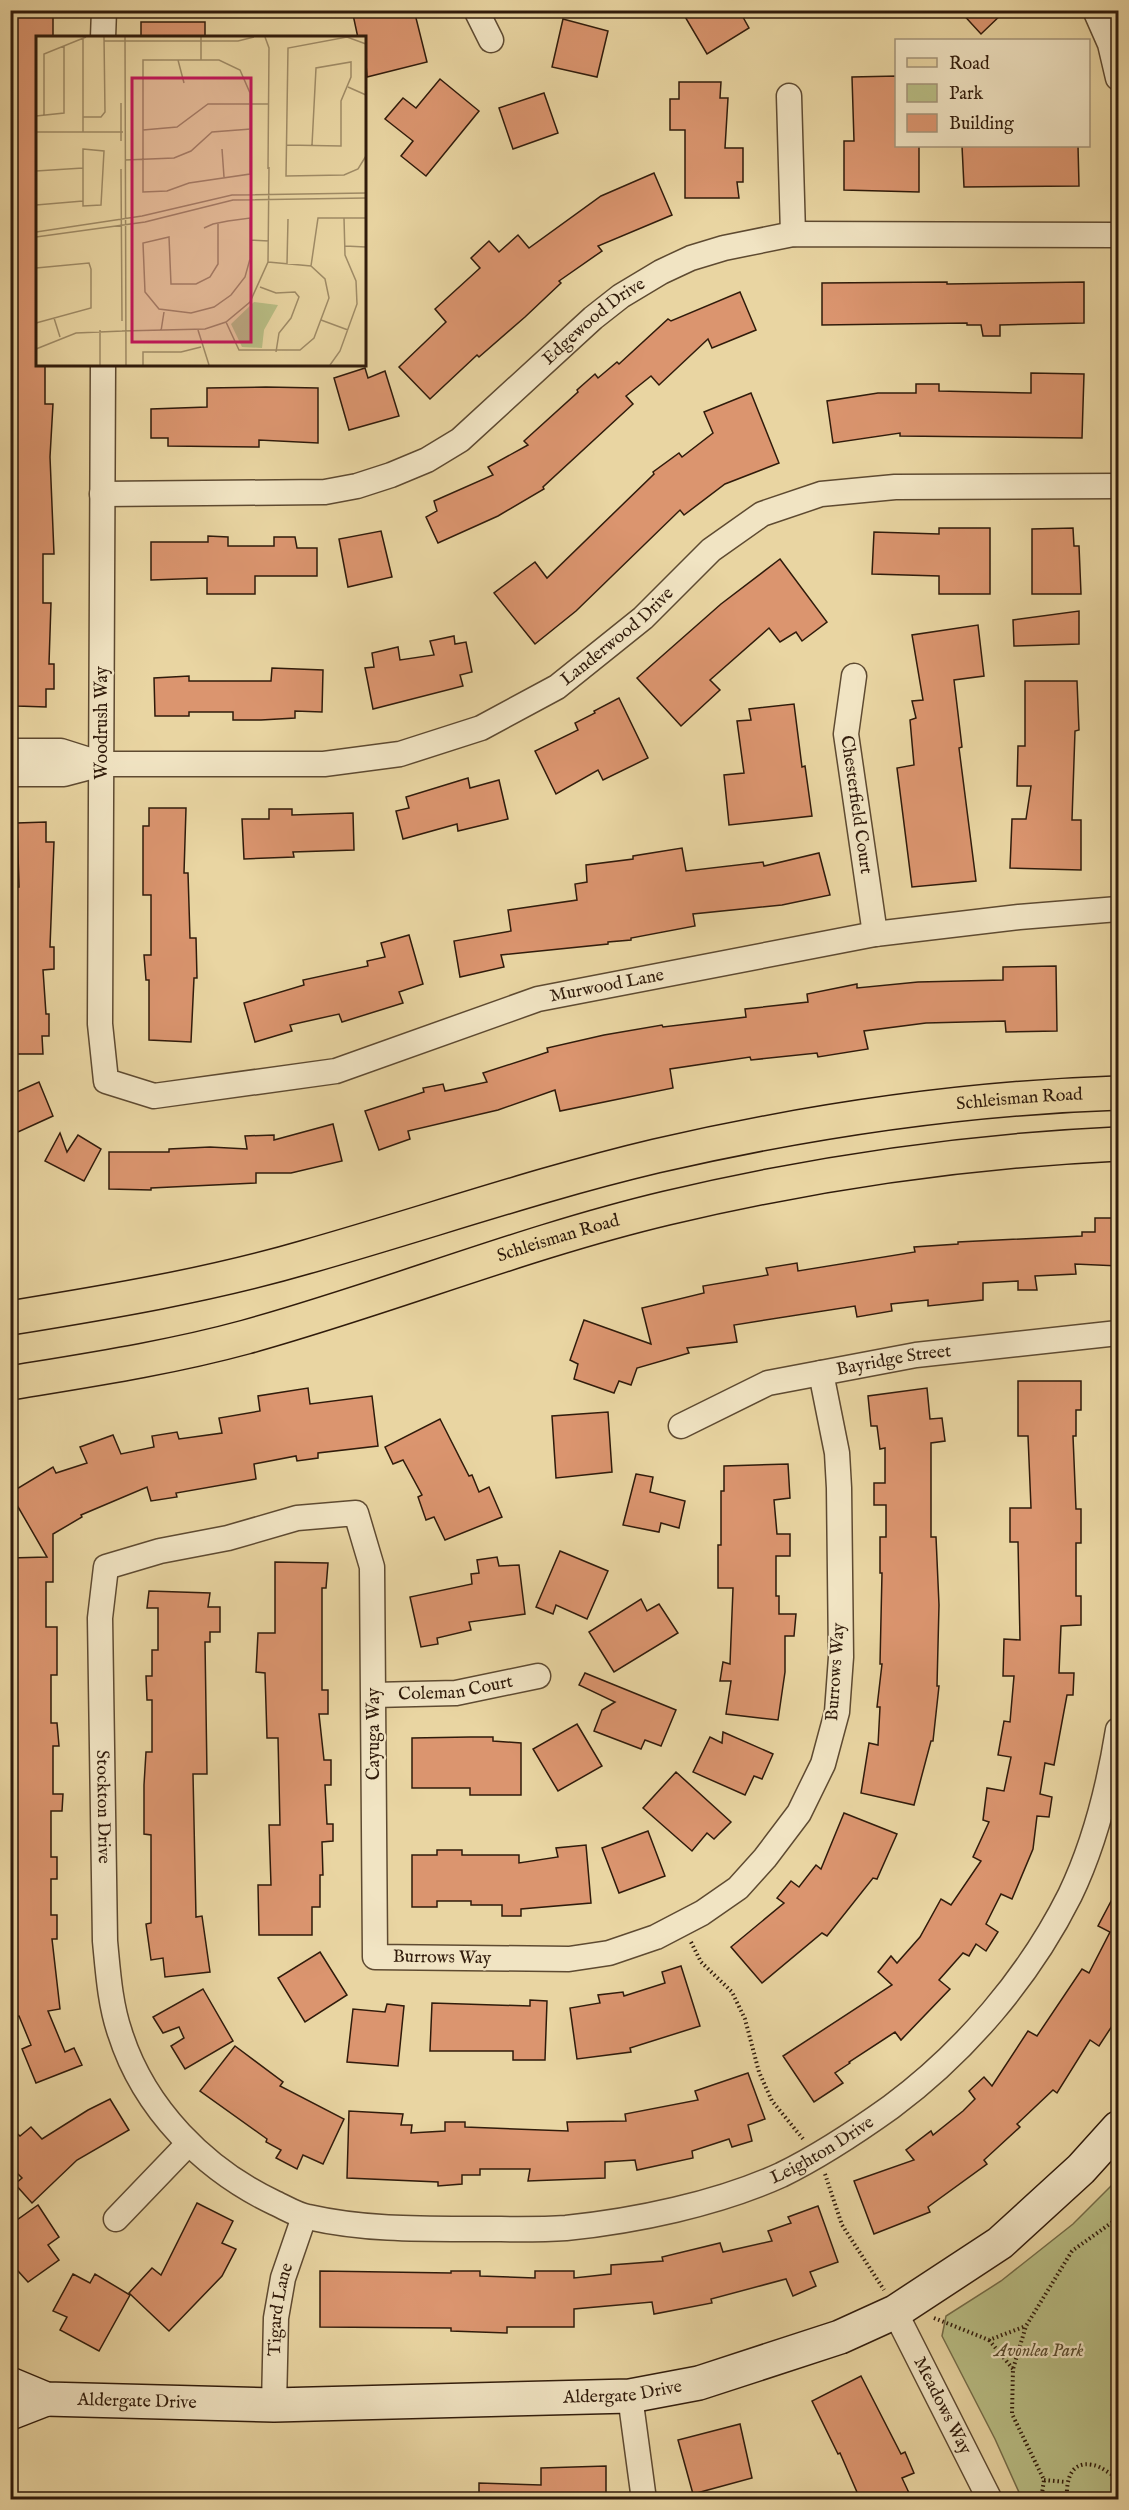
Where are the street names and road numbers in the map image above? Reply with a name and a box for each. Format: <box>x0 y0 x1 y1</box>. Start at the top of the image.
street label: Edgewood Drive <box>538 273 650 370</box>
street label: Landerwood Drive <box>556 582 679 691</box>
street label: Woodrush Way <box>91 666 114 780</box>
street label: Chesterfield Court <box>835 734 878 876</box>
street label: Murwood Lane <box>548 963 666 1008</box>
street label: Schleisman Road <box>955 1083 1084 1116</box>
street label: Schleisman Road <box>494 1209 622 1268</box>
street label: Bayridge Street <box>835 1340 952 1381</box>
street label: Burrows Way <box>821 1622 851 1722</box>
street label: Coleman Court <box>398 1670 515 1706</box>
street label: Cayuga Way <box>363 1688 386 1780</box>
street label: Stockton Drive <box>91 1750 115 1864</box>
street label: Burrows Way <box>393 1946 492 1970</box>
street label: Leighton Drive <box>767 2111 879 2190</box>
street label: Tigard Lane <box>264 2260 299 2356</box>
street label: Meadows Way <box>908 2353 977 2459</box>
street label: Aldergate Drive <box>562 2375 684 2409</box>
street label: Aldergate Drive <box>76 2388 197 2414</box>

